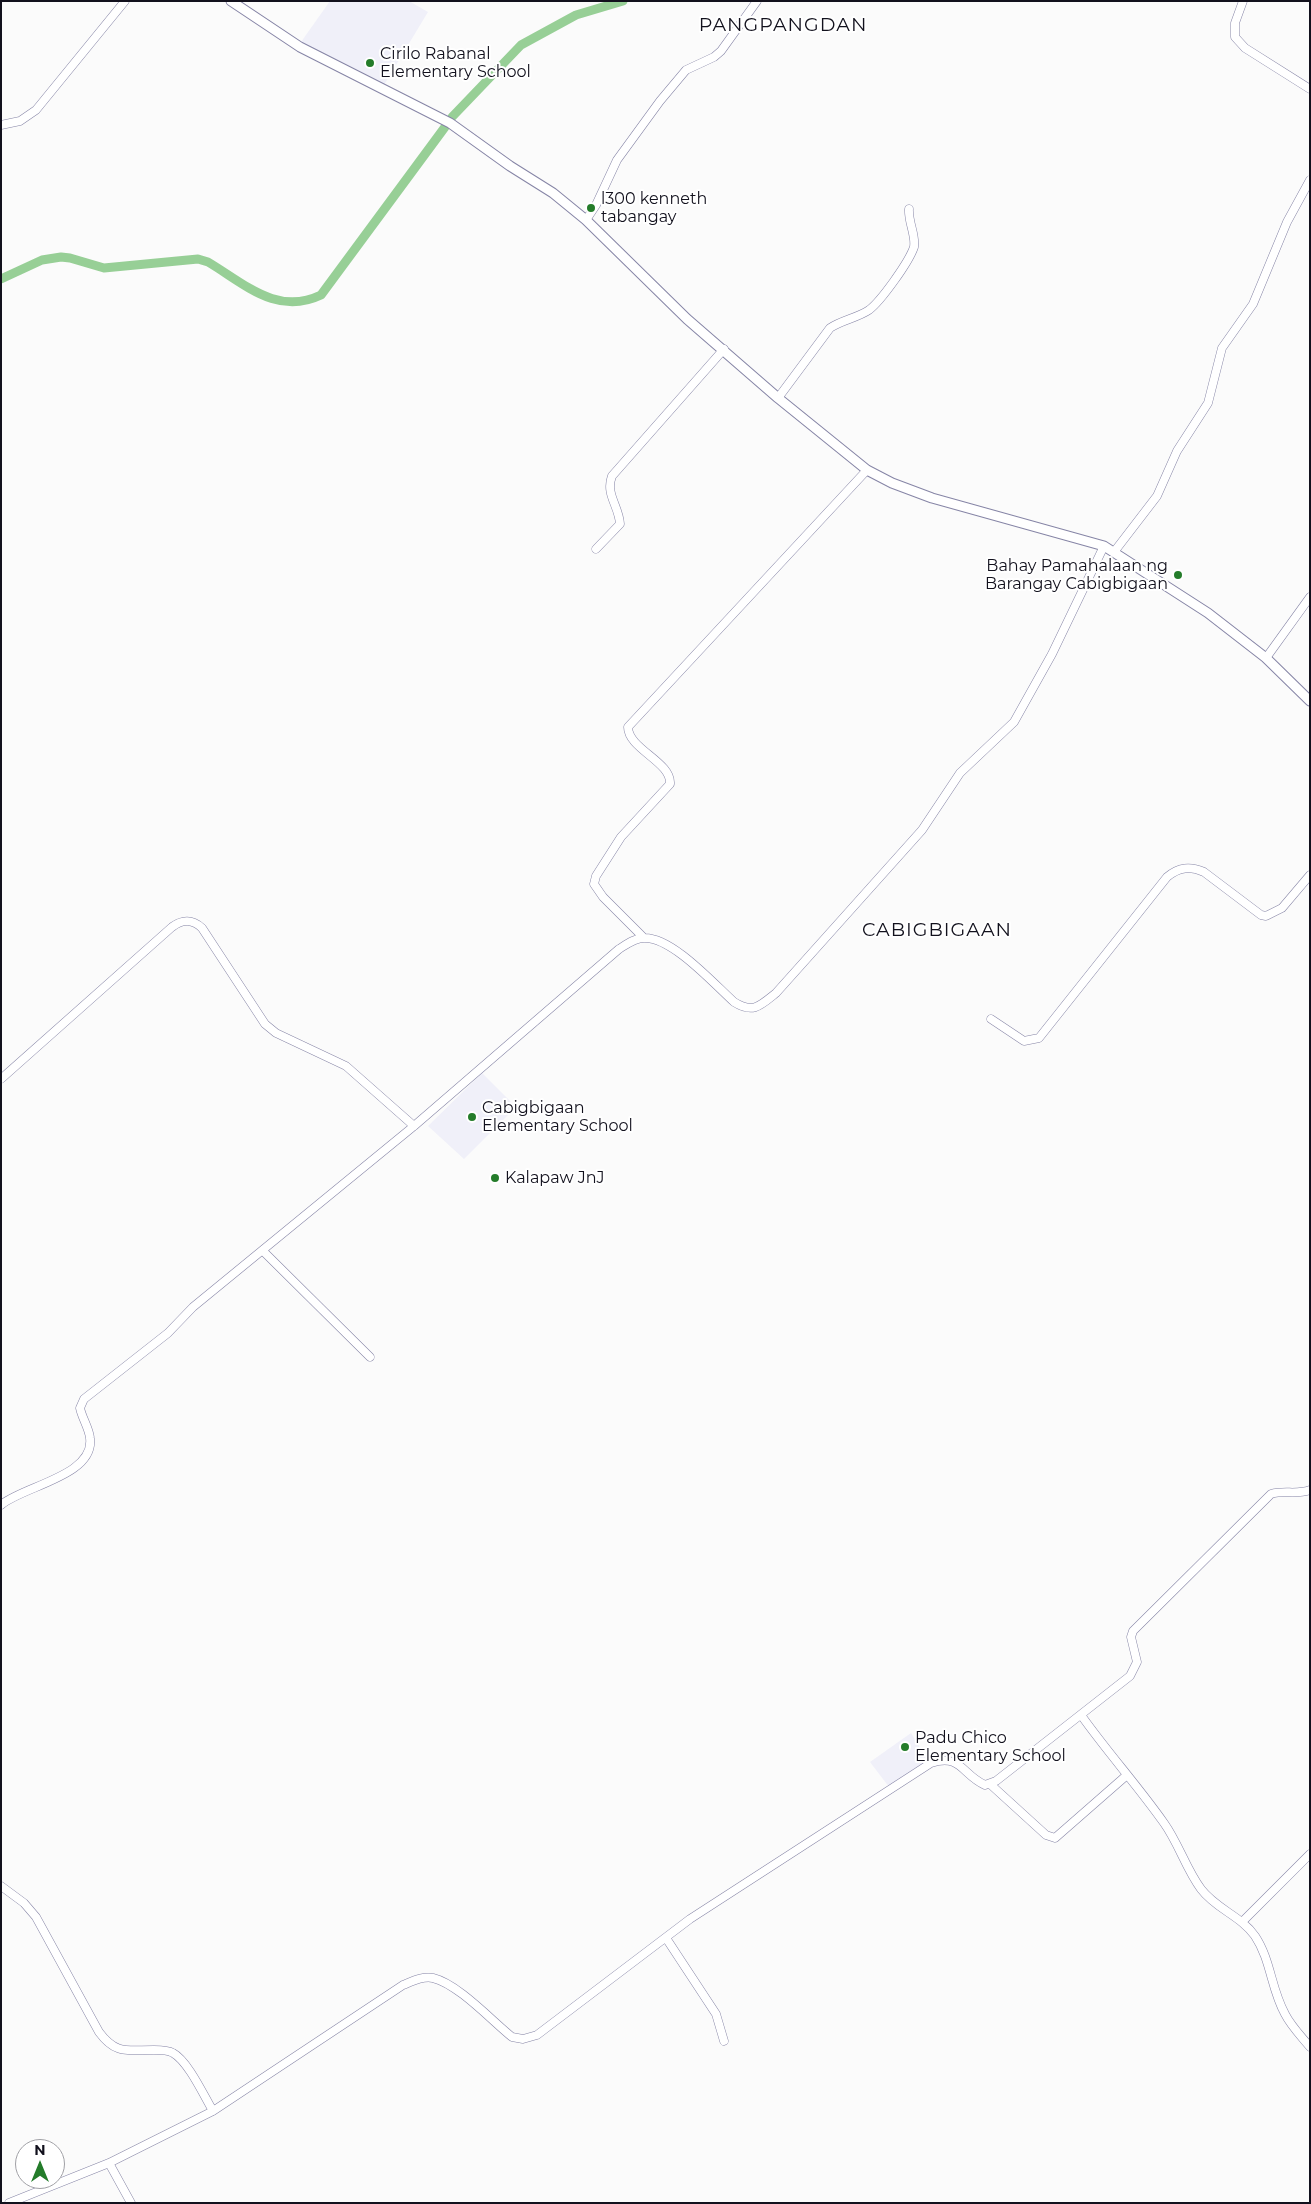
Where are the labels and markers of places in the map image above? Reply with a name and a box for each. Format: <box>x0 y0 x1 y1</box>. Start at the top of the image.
place label: Cirilo Rabanal Elementary School <box>380 44 531 82</box>
marker: Cirilo Rabanal Elementary School <box>364 57 376 69</box>
place label: l300 kenneth tabangay <box>601 189 707 227</box>
marker: l300 kenneth tabangay <box>585 202 597 214</box>
place label: Bahay Pamahalaan ng Barangay Cabigbigaan <box>985 556 1168 594</box>
marker: Bahay Pamahalaan ng Barangay Cabigbigaan <box>1172 569 1184 581</box>
place label: Cabigbigaan Elementary School <box>482 1098 633 1136</box>
marker: Cabigbigaan Elementary School <box>466 1111 478 1123</box>
place label: Kalapaw JnJ <box>505 1168 605 1188</box>
marker: Kalapaw JnJ <box>489 1172 501 1184</box>
place label: Padu Chico Elementary School <box>915 1728 1066 1766</box>
marker: Padu Chico Elementary School <box>899 1741 911 1753</box>

